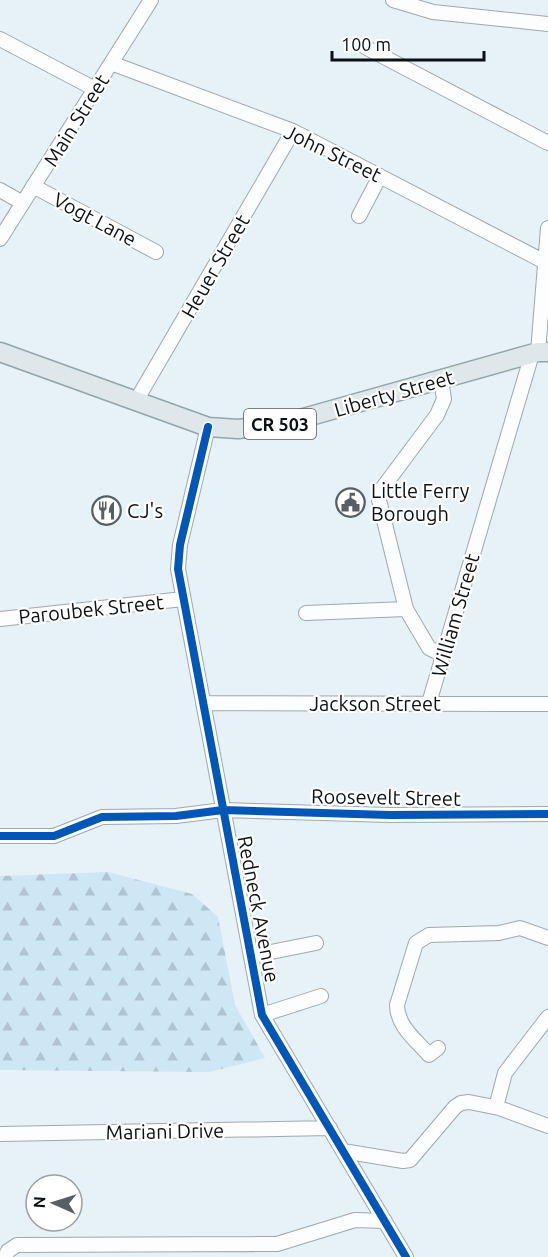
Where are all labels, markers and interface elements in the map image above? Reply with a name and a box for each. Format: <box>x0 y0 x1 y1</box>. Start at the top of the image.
scale bar <box>332 24 484 62</box>
text: 100 m <box>341 34 391 54</box>
street label: Main Street <box>39 70 113 170</box>
street label: John Street <box>281 120 385 186</box>
street label: Vogt Lane <box>50 188 140 250</box>
street label: Heuer Street <box>176 210 254 322</box>
street label: Liberty Street <box>332 365 457 421</box>
road number: CR 503 <box>244 409 316 439</box>
place label: Little Ferry Borough <box>371 479 470 525</box>
public building icon: Little Ferry Borough <box>334 486 366 518</box>
restaurant icon: CJ's <box>90 494 122 526</box>
place label: CJ's <box>127 499 163 522</box>
street label: William Street <box>426 551 484 679</box>
street label: Paroubek Street <box>17 590 165 628</box>
street label: Jackson Street <box>309 692 441 715</box>
street label: Roosevelt Street <box>311 784 461 810</box>
street label: Redneck Avenue <box>233 834 285 984</box>
street label: Mariani Drive <box>106 1118 224 1144</box>
north arrow <box>24 1173 84 1233</box>
text: N <box>30 1196 48 1209</box>

